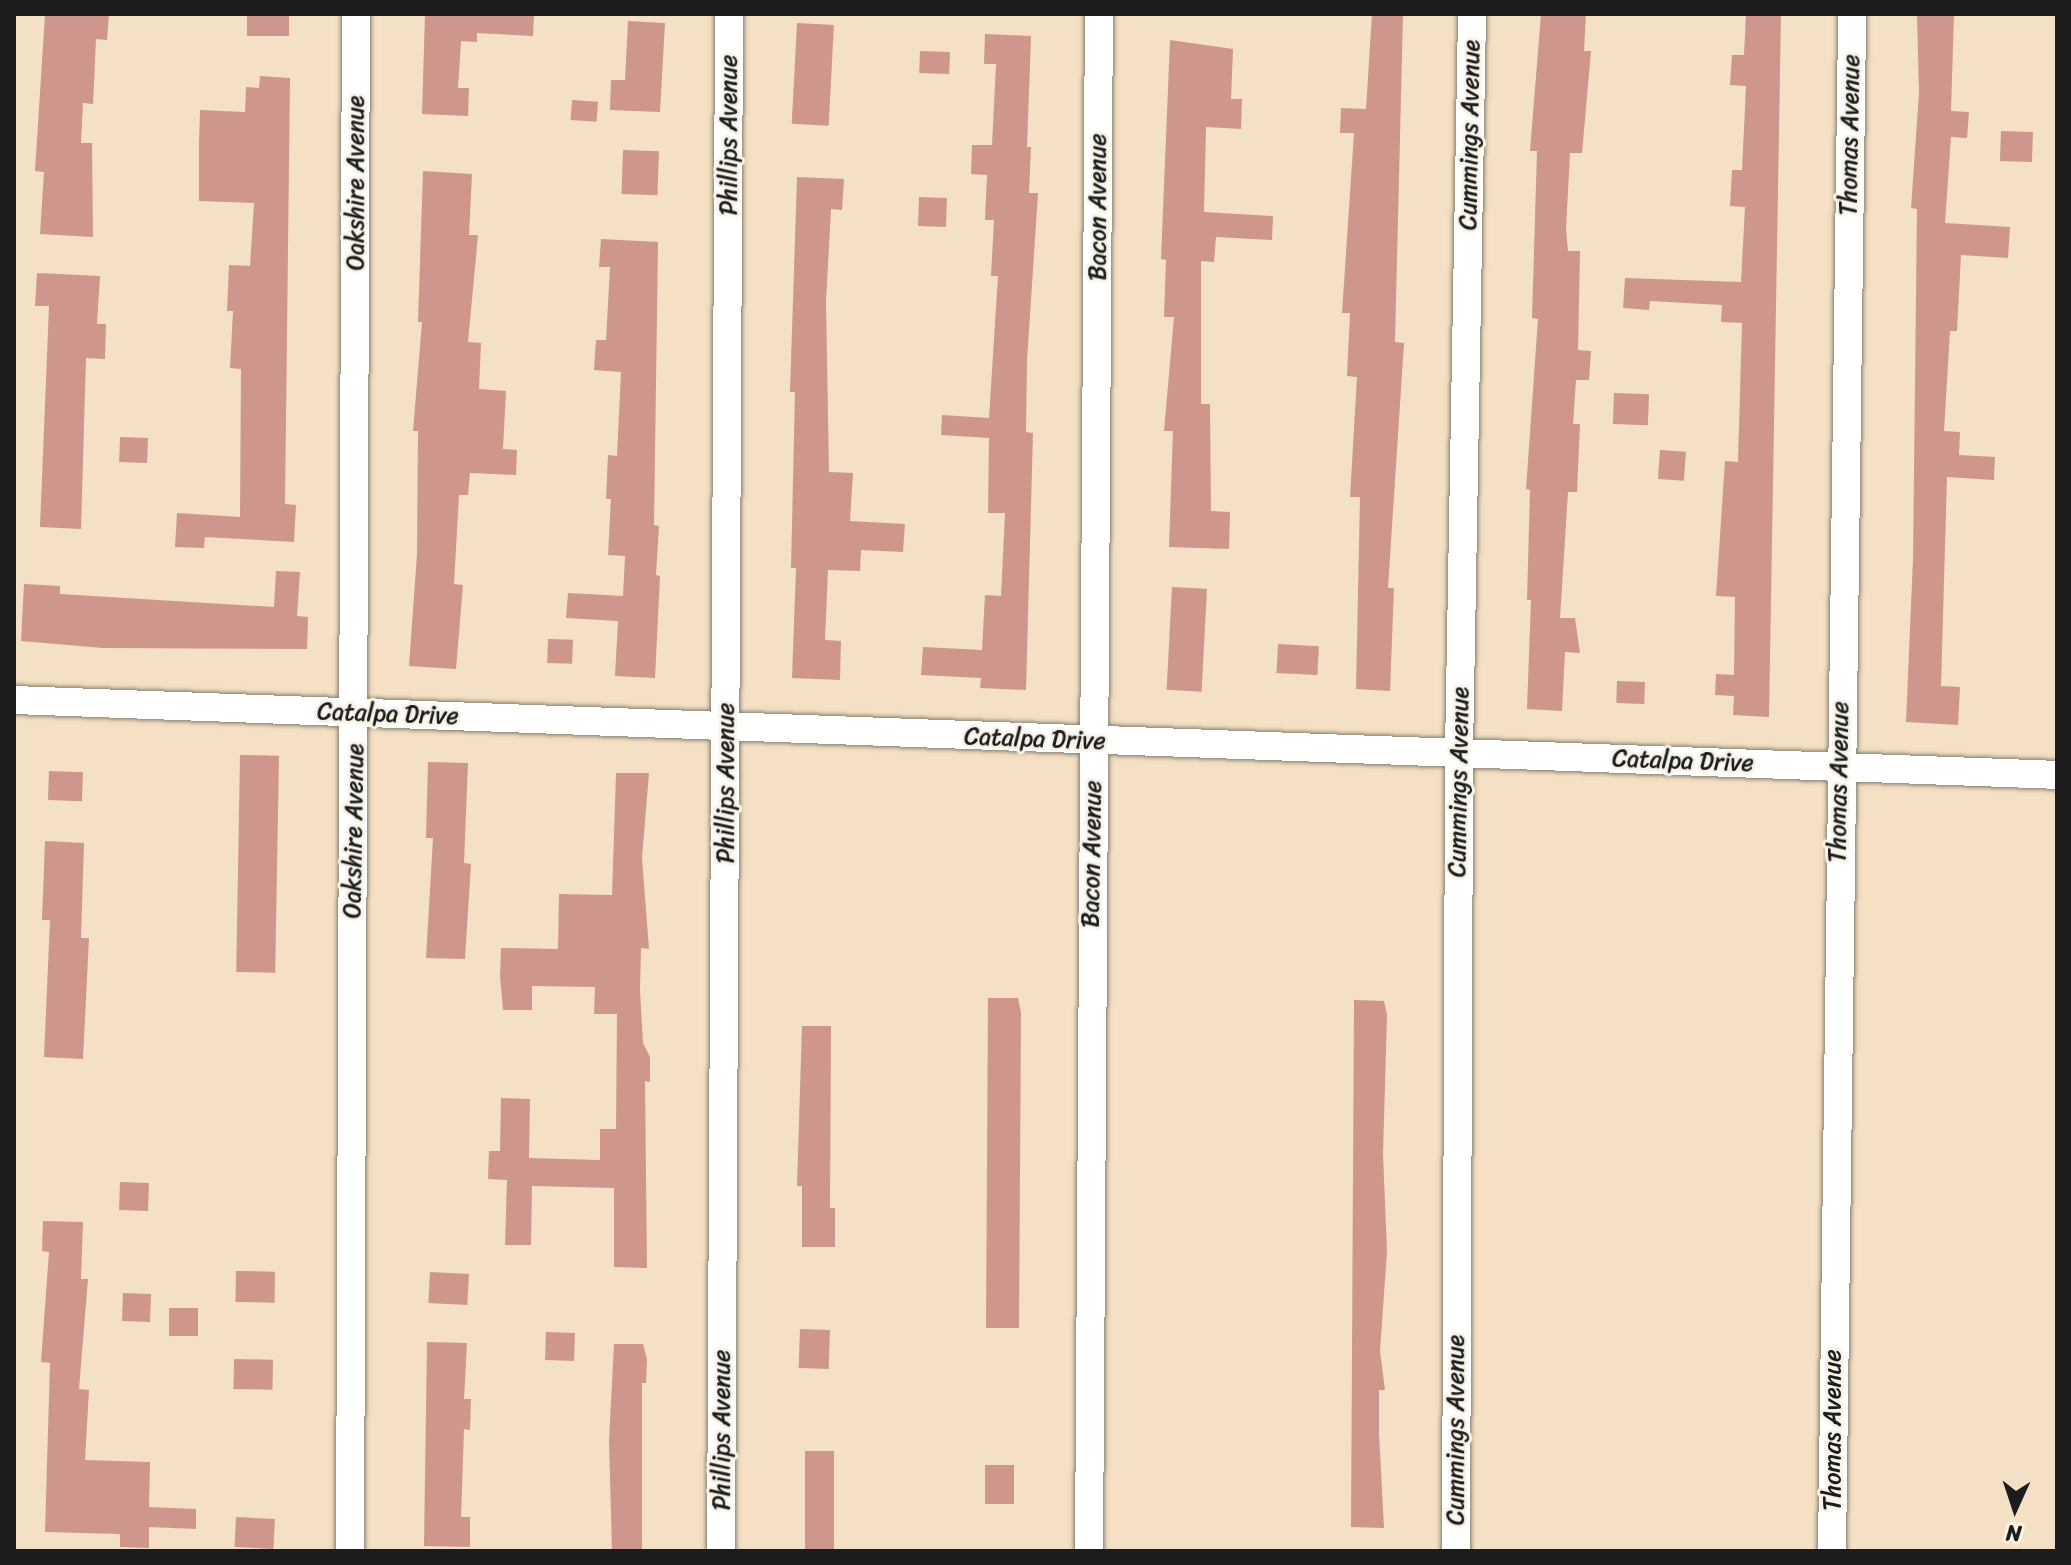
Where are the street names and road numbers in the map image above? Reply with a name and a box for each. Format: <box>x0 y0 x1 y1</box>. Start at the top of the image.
street label: Cummings Avenue <box>1454 40 1486 230</box>
street label: Thomas Avenue <box>1834 54 1866 216</box>
street label: Phillips Avenue <box>715 55 743 215</box>
street label: Oakshire Avenue <box>342 96 370 270</box>
street label: Bacon Avenue <box>1084 133 1112 281</box>
street label: Cummings Avenue <box>1443 687 1475 877</box>
street label: Catalpa Drive <box>317 697 459 731</box>
street label: Thomas Avenue <box>1823 701 1855 863</box>
street label: Phillips Avenue <box>712 703 740 863</box>
street label: Catalpa Drive <box>964 722 1106 756</box>
street label: Oakshire Avenue <box>338 743 370 919</box>
street label: Catalpa Drive <box>1612 744 1754 778</box>
street label: Bacon Avenue <box>1076 780 1108 928</box>
street label: Cummings Avenue <box>1442 1335 1470 1525</box>
street label: Thomas Avenue <box>1819 1349 1847 1511</box>
street label: Phillips Avenue <box>708 1350 736 1510</box>

